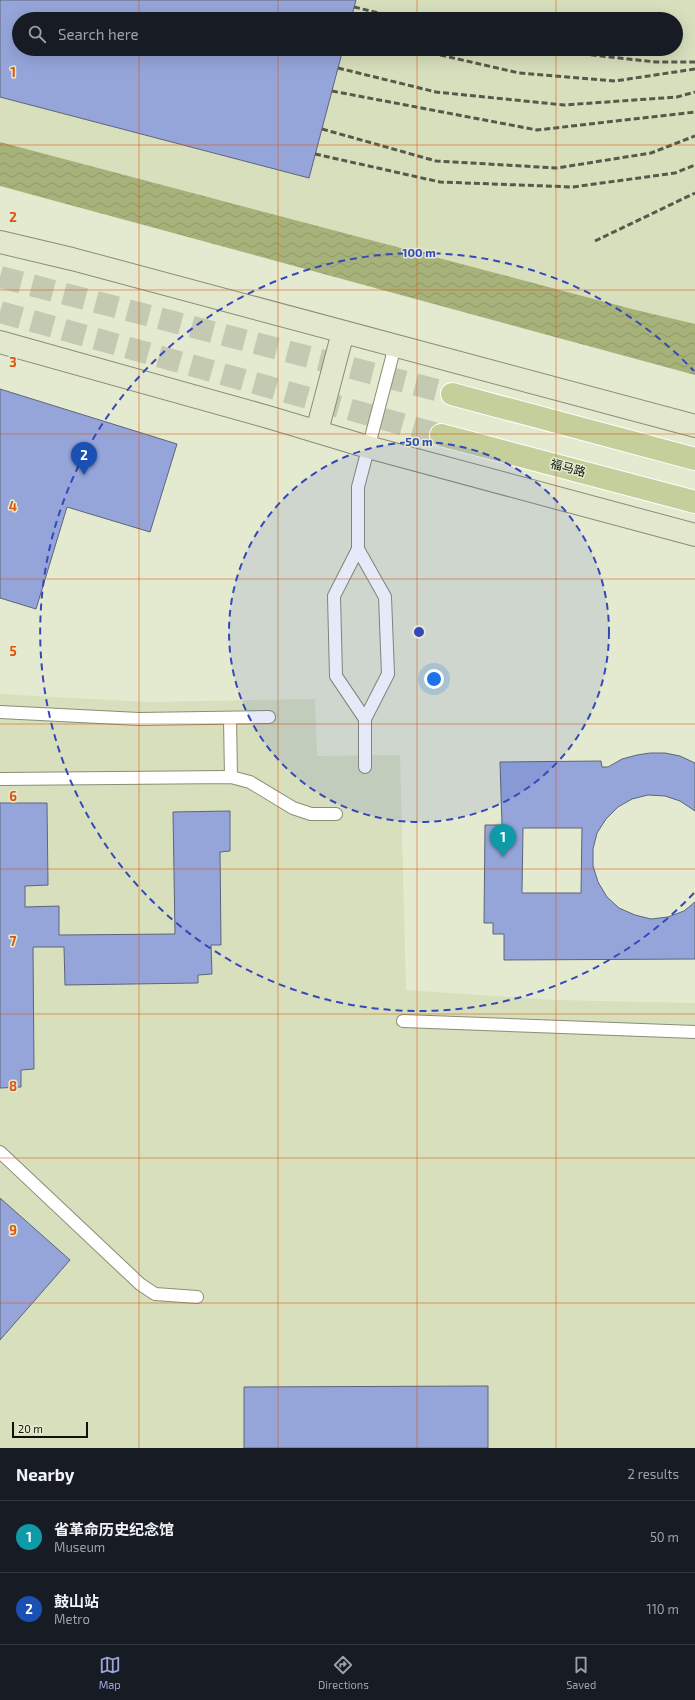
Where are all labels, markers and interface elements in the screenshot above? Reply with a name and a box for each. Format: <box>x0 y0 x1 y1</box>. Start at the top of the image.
search box <box>12 12 683 56</box>
icon: search <box>26 23 48 45</box>
text: Search here <box>58 25 139 43</box>
text: 1 <box>10 64 16 80</box>
text: 2 <box>9 209 17 225</box>
text: 100 m <box>402 245 436 259</box>
text: 3 <box>9 354 17 370</box>
text: 50 m <box>405 434 433 448</box>
pin: 2 <box>71 442 97 475</box>
street label: 福马路 <box>549 456 587 478</box>
text: 4 <box>9 498 17 514</box>
centre of rings <box>412 625 426 639</box>
text: 5 <box>9 643 17 659</box>
your location <box>424 669 444 689</box>
text: 6 <box>9 788 17 804</box>
pin: 1 <box>490 824 516 857</box>
text: 7 <box>10 933 17 949</box>
text: 8 <box>9 1078 17 1094</box>
text: 9 <box>9 1222 17 1238</box>
scale bar <box>12 1420 88 1439</box>
text: 20 m <box>18 1422 43 1435</box>
text: Nearby <box>16 1464 74 1484</box>
text: 2 results <box>627 1466 679 1482</box>
text: 省革命历史纪念馆 <box>54 1520 174 1538</box>
text: 1 <box>26 1529 32 1545</box>
text: 50 m <box>650 1529 679 1545</box>
text: Museum <box>54 1539 105 1555</box>
text: 鼓山站 <box>54 1592 99 1610</box>
text: 2 <box>25 1601 33 1617</box>
text: 110 m <box>647 1601 679 1617</box>
text: Metro <box>54 1611 90 1627</box>
tab: Map <box>99 1654 121 1691</box>
tab: Directions <box>318 1654 369 1691</box>
tab: Saved <box>566 1654 596 1691</box>

